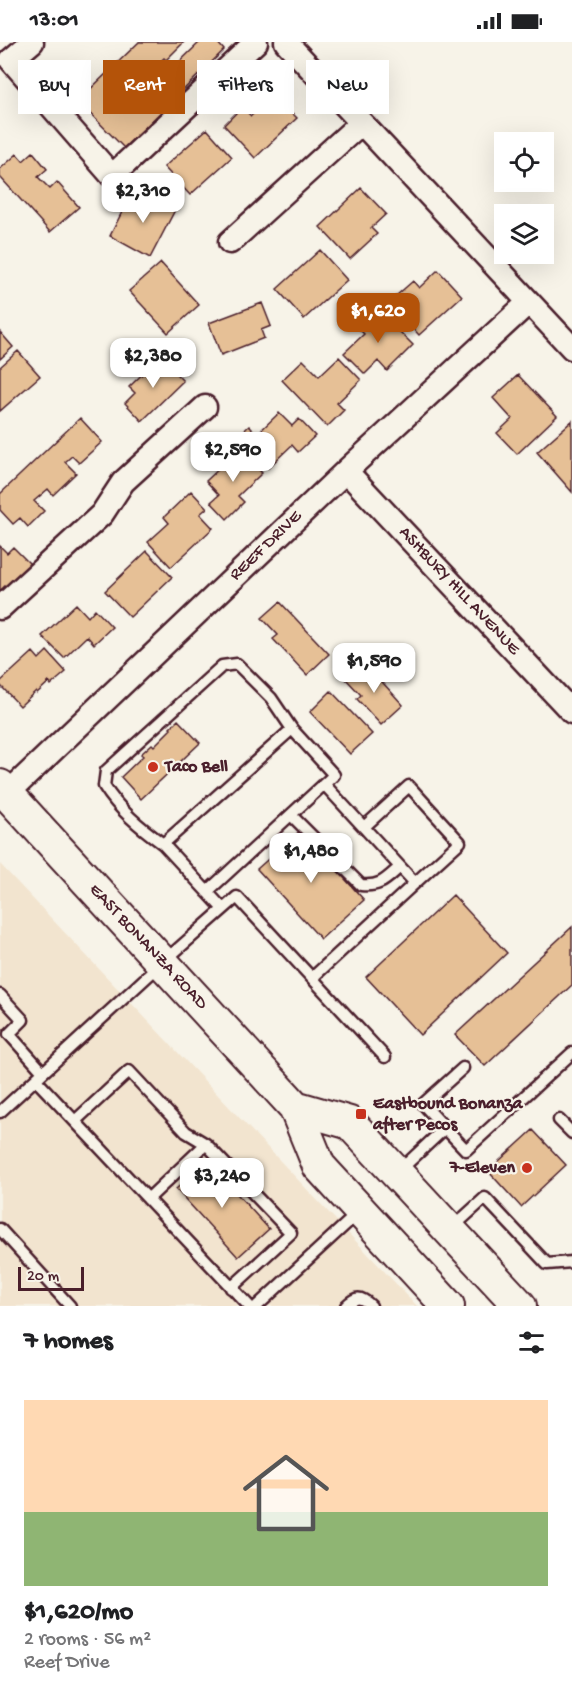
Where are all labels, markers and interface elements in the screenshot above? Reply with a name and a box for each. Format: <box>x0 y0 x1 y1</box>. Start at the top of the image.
text: 13:01 <box>30 8 79 34</box>
chip: Buy <box>18 60 91 114</box>
chip: Rent <box>103 60 185 114</box>
chip: Filters <box>197 60 294 114</box>
chip: New <box>306 60 389 114</box>
map controls <box>494 132 554 264</box>
button: locate <box>494 132 554 192</box>
pin: $2,310 <box>94 173 192 224</box>
text: $2,310 <box>116 181 170 204</box>
button: layers <box>494 204 554 264</box>
pin: $1,620 <box>329 293 427 344</box>
text: $1,620 <box>351 301 405 324</box>
pin: $2,380 <box>104 338 202 389</box>
text: $2,380 <box>124 346 182 369</box>
pin: $2,590 <box>184 432 282 483</box>
text: $2,590 <box>205 440 261 463</box>
street label: REEF DRIVE <box>226 506 307 586</box>
street label: ASHBURY HILL AVENUE <box>394 522 525 660</box>
pin: $1,590 <box>325 643 423 694</box>
text: $1,590 <box>346 651 402 674</box>
place label: Taco Bell <box>163 757 228 778</box>
marker: Taco Bell <box>146 760 160 774</box>
pin: $1,480 <box>262 833 360 884</box>
text: $1,480 <box>283 841 339 864</box>
street label: EAST BONANZA ROAD <box>84 880 212 1015</box>
place label: Eastbound Bonanza after Pecos <box>372 1094 523 1136</box>
marker: Eastbound Bonanza after Pecos <box>354 1107 368 1121</box>
pin: $3,240 <box>173 1158 271 1209</box>
place label: 7-Eleven <box>449 1158 515 1179</box>
marker: 7-Eleven <box>520 1161 534 1175</box>
text: $3,240 <box>194 1166 250 1189</box>
scale bar <box>18 1264 84 1292</box>
text: 20 m <box>27 1268 59 1287</box>
icon: filters <box>515 1326 548 1359</box>
text: 7 homes <box>24 1327 113 1358</box>
icon: home <box>232 1439 340 1547</box>
text: $1,620/mo <box>24 1598 133 1629</box>
text: 2 rooms · 56 m² <box>24 1629 151 1652</box>
text: Reef Drive <box>24 1652 110 1675</box>

